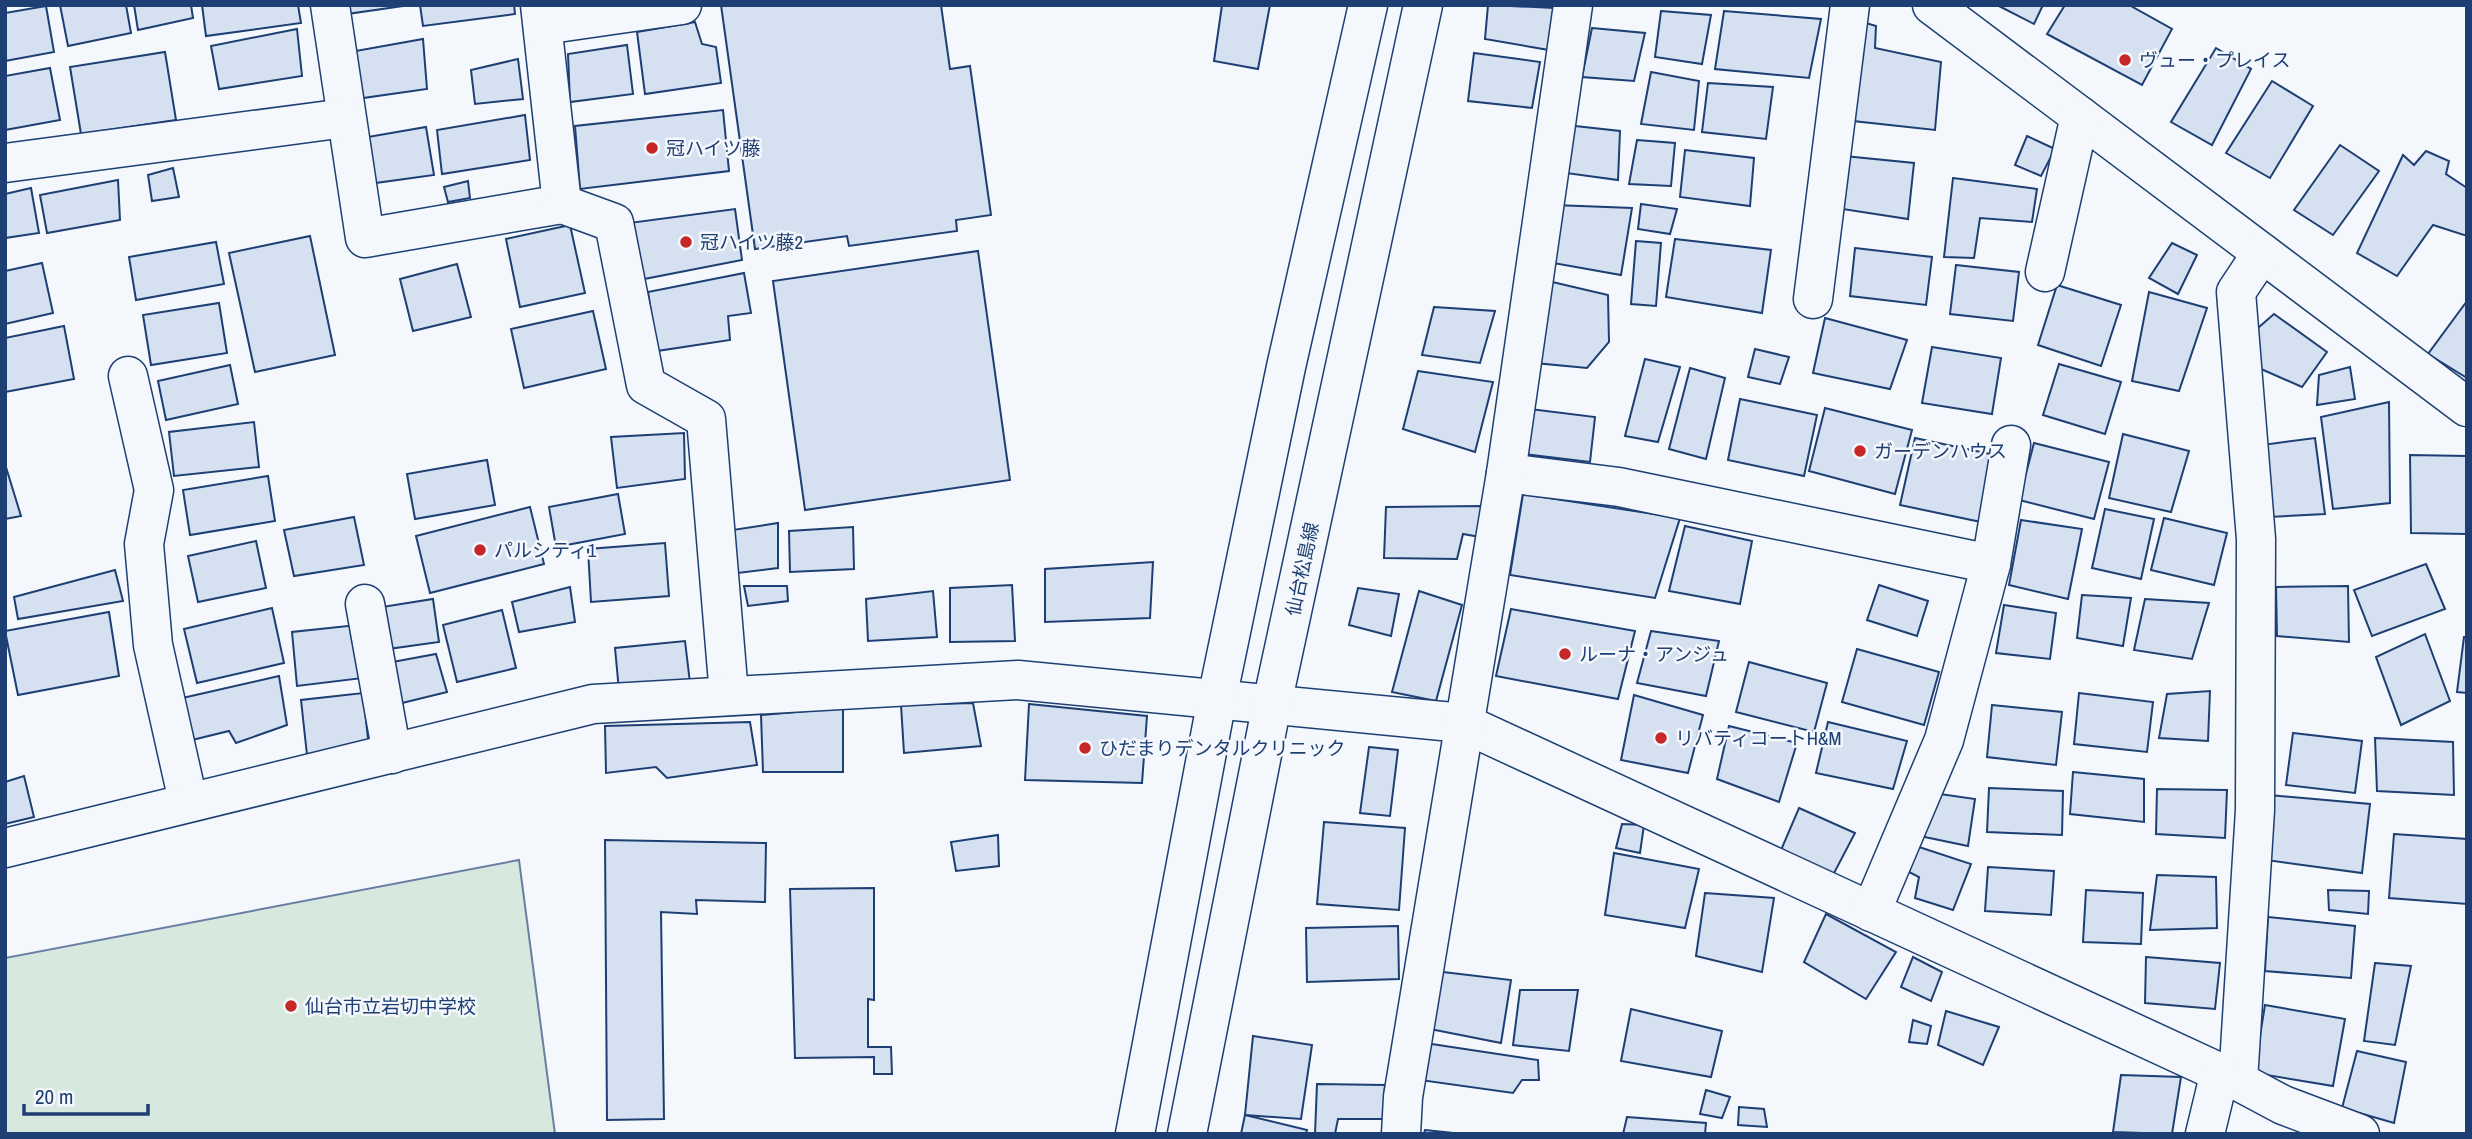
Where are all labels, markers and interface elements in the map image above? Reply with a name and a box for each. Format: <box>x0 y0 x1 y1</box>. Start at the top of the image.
place label: ヴュー・プレイス <box>2139 47 2290 73</box>
marker: ヴュー・プレイス <box>2117 52 2133 68</box>
place label: 冠ハイツ藤 <box>666 135 761 161</box>
marker: 冠ハイツ藤 <box>644 140 660 156</box>
place label: 冠ハイツ藤2 <box>700 229 803 255</box>
marker: 冠ハイツ藤2 <box>678 234 694 250</box>
place label: ガーデンハウス <box>1874 438 2007 464</box>
marker: ガーデンハウス <box>1852 443 1868 459</box>
street label: 仙台松島線 <box>1279 520 1325 618</box>
place label: パルシティ1 <box>494 537 597 563</box>
marker: パルシティ1 <box>472 542 488 558</box>
place label: ルーナ・アンジュ <box>1579 641 1729 667</box>
marker: ルーナ・アンジュ <box>1557 646 1573 662</box>
place label: リバティコートH&M <box>1675 725 1841 751</box>
marker: リバティコートH&M <box>1653 730 1669 746</box>
place label: ひだまりデンタルクリニック <box>1099 735 1346 761</box>
marker: ひだまりデンタルクリニック <box>1077 740 1093 756</box>
place label: 仙台市立岩切中学校 <box>305 993 476 1019</box>
marker: 仙台市立岩切中学校 <box>283 998 299 1014</box>
scale bar <box>24 1072 149 1116</box>
text: 20 m <box>35 1082 73 1111</box>

